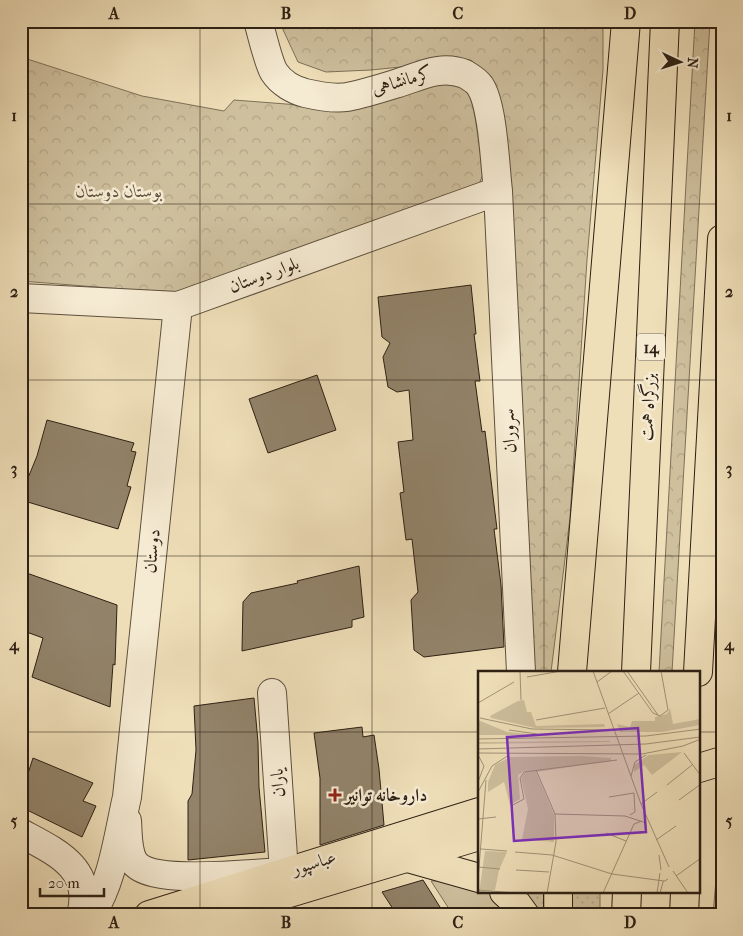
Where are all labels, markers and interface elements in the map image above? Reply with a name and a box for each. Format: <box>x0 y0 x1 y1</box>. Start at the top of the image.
text: A <box>108 4 120 23</box>
text: B <box>281 4 291 23</box>
text: C <box>453 4 464 23</box>
text: D <box>624 4 636 23</box>
north arrow <box>656 38 706 88</box>
text: N <box>684 57 701 69</box>
street label: کرمانشاهی <box>369 62 435 100</box>
text: 1 <box>11 106 17 125</box>
text: 1 <box>726 106 732 125</box>
park label: بوستان دوستان <box>76 181 163 202</box>
street label: بلوار دوستان <box>226 253 302 297</box>
text: 2 <box>10 282 18 301</box>
text: 2 <box>725 282 733 301</box>
road number: 14 <box>637 334 665 361</box>
street label: بزرگراه همت <box>634 372 660 441</box>
street label: سروران <box>497 408 522 454</box>
text: 3 <box>11 459 17 479</box>
text: 3 <box>726 459 732 479</box>
street label: دوستان <box>139 528 165 574</box>
text: 4 <box>8 635 20 655</box>
text: 4 <box>723 635 735 655</box>
inset map <box>478 671 700 894</box>
street label: یاران <box>266 766 289 798</box>
place label: داروخانه توانیر <box>343 785 427 806</box>
marker: داروخانه توانیر <box>329 789 341 801</box>
text: 5 <box>11 811 18 830</box>
text: 5 <box>726 811 733 830</box>
street label: عباسپور <box>287 846 339 881</box>
scale bar <box>40 866 104 898</box>
text: 20 m <box>48 874 80 892</box>
text: A <box>108 913 120 932</box>
text: B <box>281 913 291 932</box>
text: C <box>453 913 464 932</box>
text: D <box>624 913 636 932</box>

